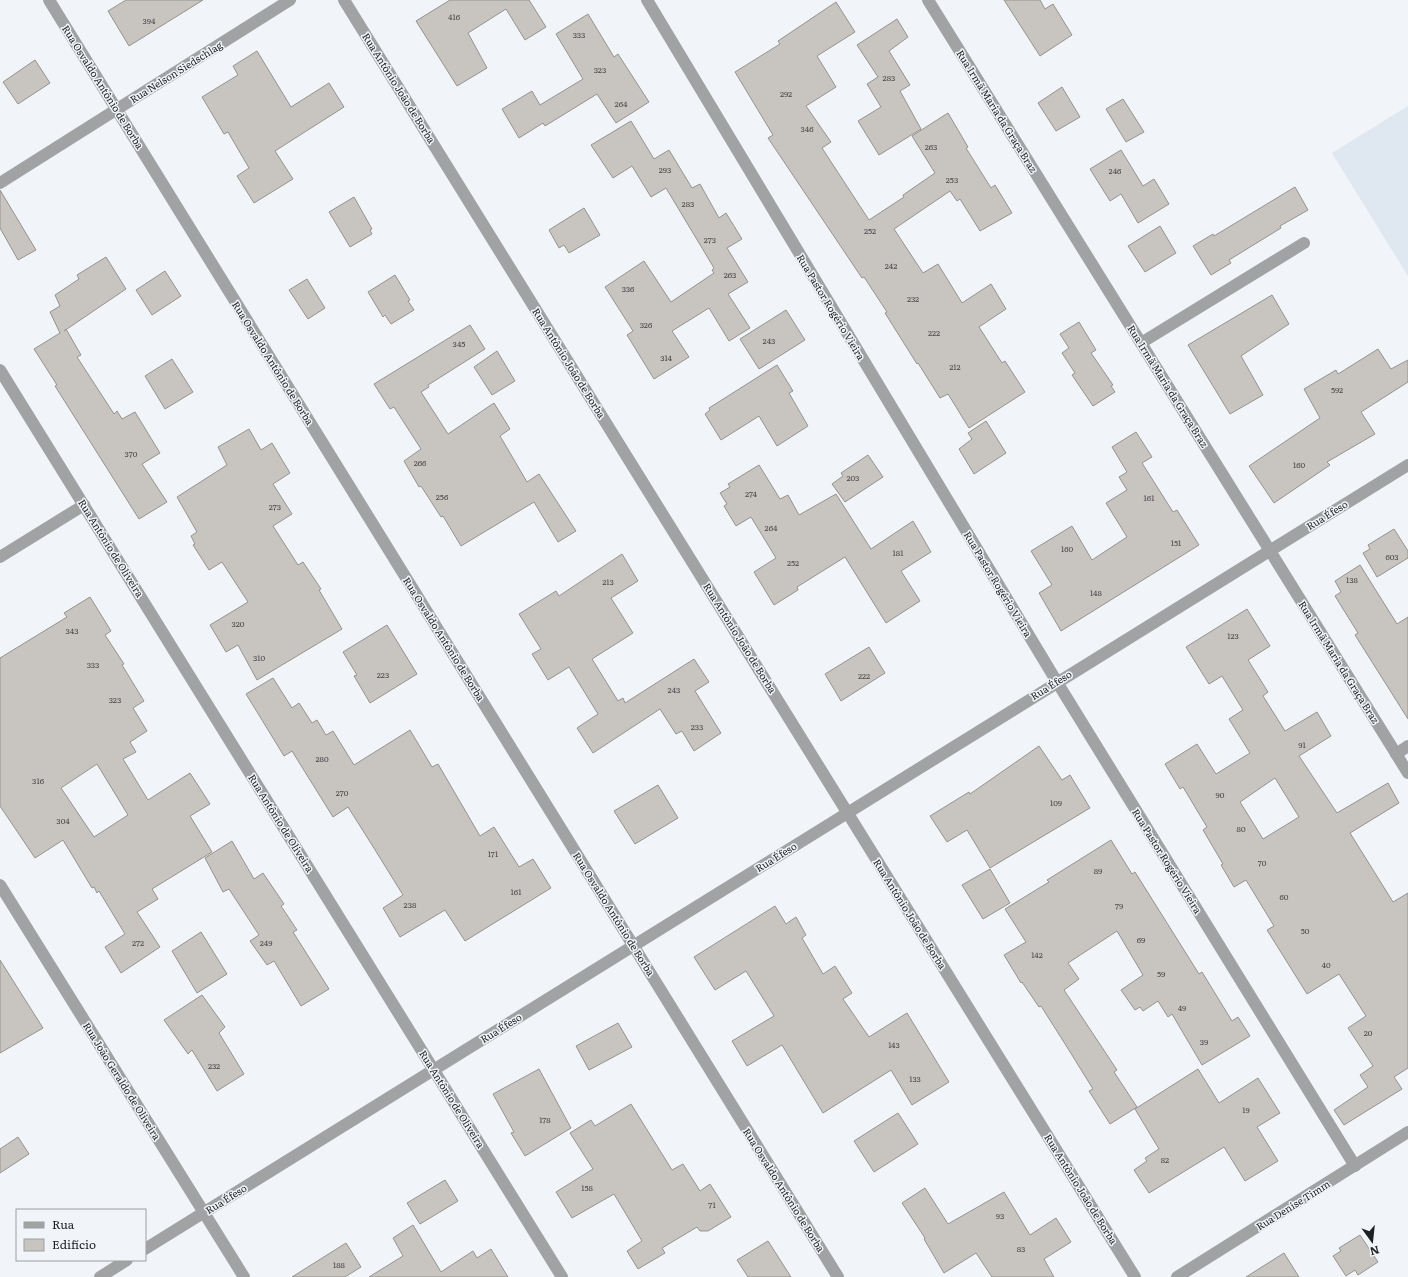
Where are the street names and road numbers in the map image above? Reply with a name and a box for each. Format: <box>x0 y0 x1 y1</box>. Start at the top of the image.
street label: Rua Osvaldo Antônio de Borba <box>59 22 148 152</box>
street label: Rua Antônio João de Borba <box>359 30 440 146</box>
street label: Rua Nelson Siedschlag <box>127 37 225 106</box>
street label: Rua Irmã Maria da Graça Braz <box>953 47 1041 175</box>
street label: Rua Pastor Rogério Vieira <box>794 251 869 363</box>
street label: Rua Osvaldo Antônio de Borba <box>229 298 318 428</box>
street label: Rua Antônio João de Borba <box>529 305 610 421</box>
street label: Rua Irmã Maria da Graça Braz <box>1124 322 1212 450</box>
street label: Rua Antônio de Oliveira <box>75 496 148 600</box>
street label: Rua Éfeso <box>1303 496 1350 533</box>
street label: Rua Pastor Rogério Vieira <box>961 528 1036 640</box>
street label: Rua Osvaldo Antônio de Borba <box>400 574 489 704</box>
street label: Rua Antônio João de Borba <box>700 580 781 696</box>
street label: Rua Irmã Maria da Graça Braz <box>1295 598 1383 726</box>
street label: Rua Éfeso <box>1027 666 1074 703</box>
street label: Rua Antônio de Oliveira <box>245 771 318 875</box>
street label: Rua Pastor Rogério Vieira <box>1129 805 1206 917</box>
street label: Rua Éfeso <box>752 838 799 875</box>
street label: Rua Osvaldo Antônio de Borba <box>570 849 659 979</box>
street label: Rua Antônio João de Borba <box>870 856 951 972</box>
street label: Rua Éfeso <box>477 1009 524 1046</box>
street label: Rua João Geraldo de Oliveira <box>80 1019 165 1143</box>
street label: Rua Antônio de Oliveira <box>416 1047 489 1151</box>
street label: Rua Osvaldo Antônio de Borba <box>740 1125 829 1255</box>
street label: Rua Antônio João de Borba <box>1041 1131 1122 1247</box>
street label: Rua Denise Timm <box>1253 1176 1333 1233</box>
street label: Rua Éfeso <box>202 1180 249 1217</box>

